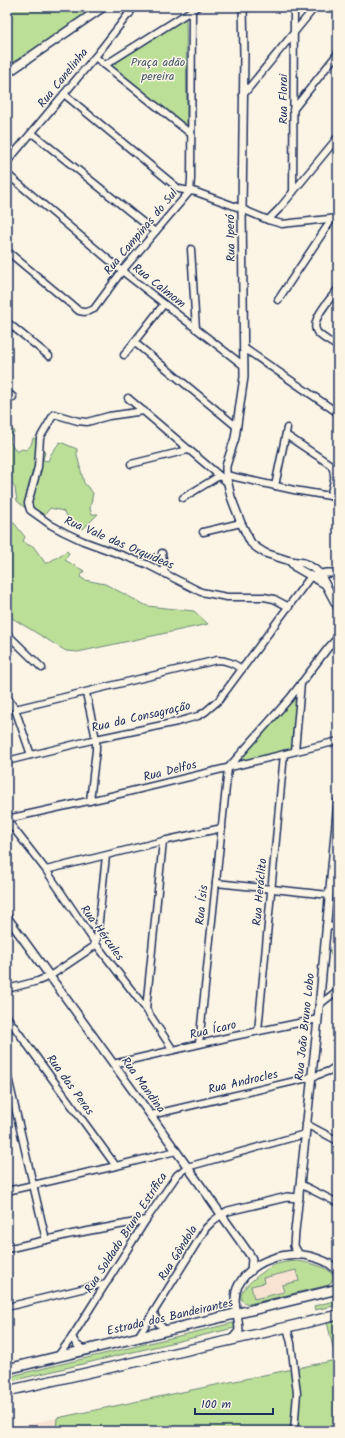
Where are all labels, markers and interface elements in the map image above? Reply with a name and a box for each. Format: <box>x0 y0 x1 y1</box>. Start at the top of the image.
street label: Rua Canelinha <box>33 44 93 112</box>
park label: Praça adão pereira <box>131 53 185 86</box>
street label: Rua Florai <box>274 73 293 124</box>
street label: Rua Campinas do Sul <box>99 185 183 279</box>
street label: Rua Iperó <box>221 214 241 262</box>
street label: Rua Calmom <box>128 259 190 313</box>
street label: Rua Vale das Orquideas <box>61 511 177 575</box>
street label: Rua da Consagração <box>90 696 192 738</box>
street label: Rua Delfos <box>141 755 199 787</box>
street label: Rua Heráclito <box>248 858 272 926</box>
street label: Rua Ísis <box>190 884 214 926</box>
street label: Rua Hércules <box>75 901 129 965</box>
street label: Rua João Bruno Lobo <box>290 972 320 1082</box>
street label: Rua Ícaro <box>188 1015 238 1045</box>
street label: Rua das Peras <box>41 1051 99 1119</box>
street label: Rua Mandina <box>116 1053 170 1117</box>
street label: Rua Androcles <box>206 1065 280 1099</box>
street label: Rua Soldado Bruno Estrífica <box>80 1168 173 1297</box>
street label: Rua Gôndola <box>153 1221 203 1284</box>
street label: Estrada dos Bandeirantes <box>105 1293 235 1341</box>
scale bar <box>195 1390 273 1416</box>
text: 100 m <box>201 1395 232 1414</box>

